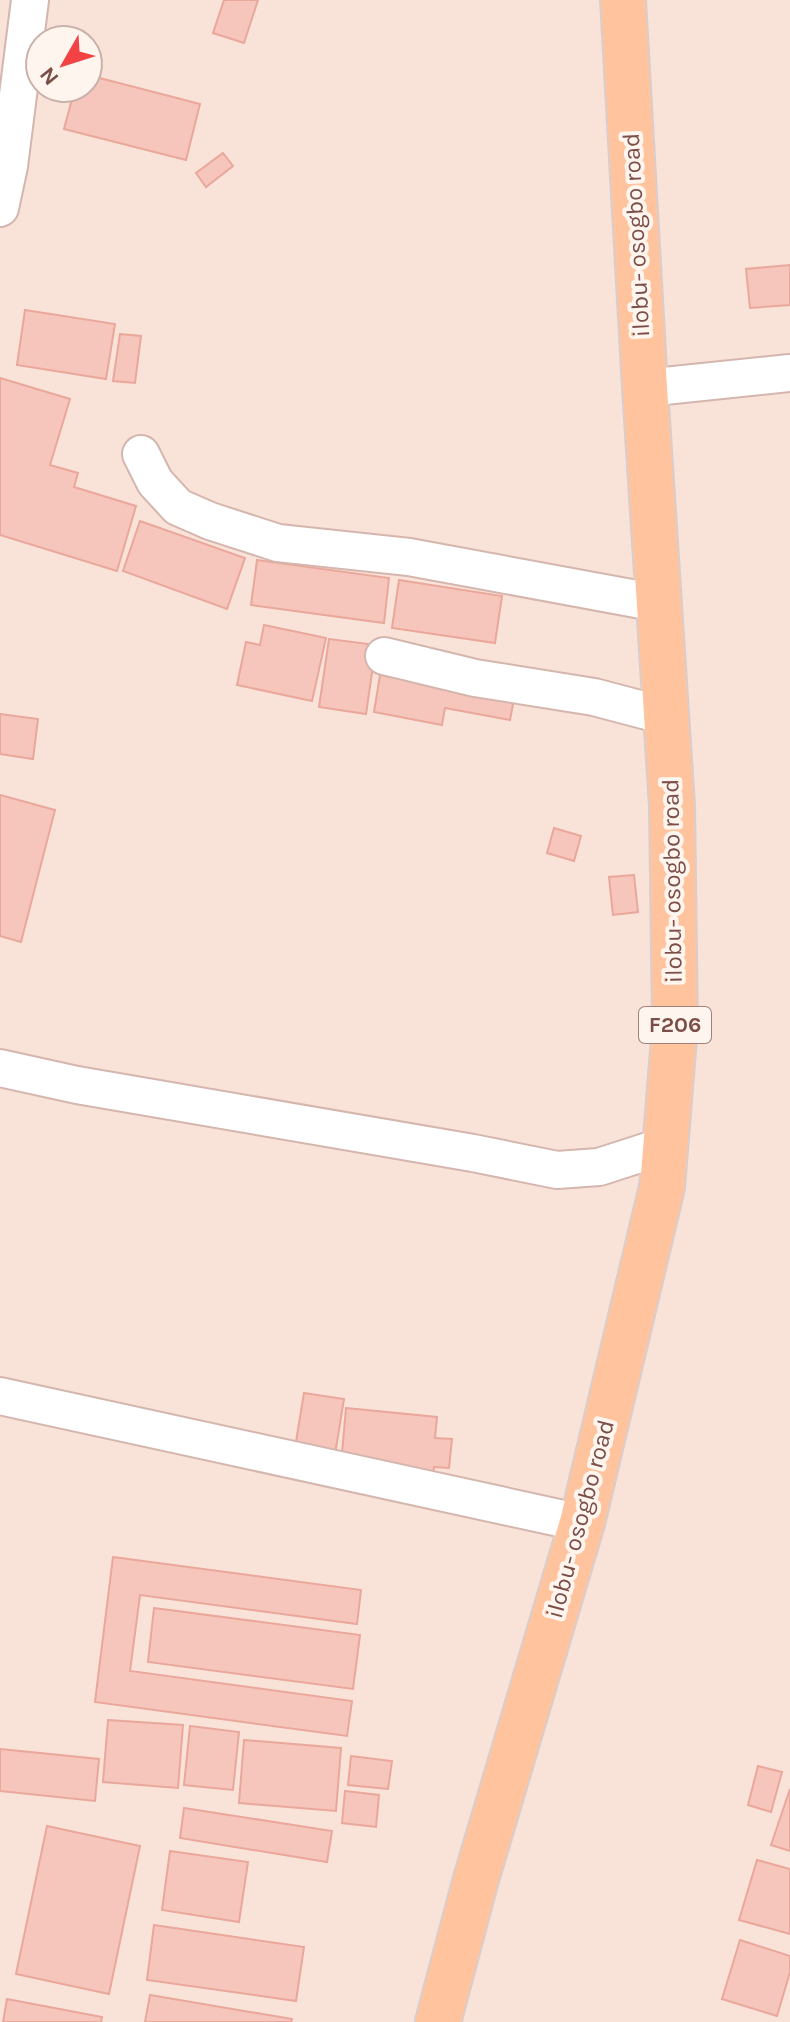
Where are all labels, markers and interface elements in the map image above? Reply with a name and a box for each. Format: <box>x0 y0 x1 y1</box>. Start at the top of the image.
north arrow <box>24 24 104 104</box>
text: N <box>34 62 64 90</box>
street label: ilobu- osogbo road <box>617 132 655 338</box>
street label: ilobu- osogbo road <box>656 779 688 983</box>
road number: F206 <box>639 1007 711 1043</box>
street label: ilobu- osogbo road <box>540 1417 620 1621</box>

